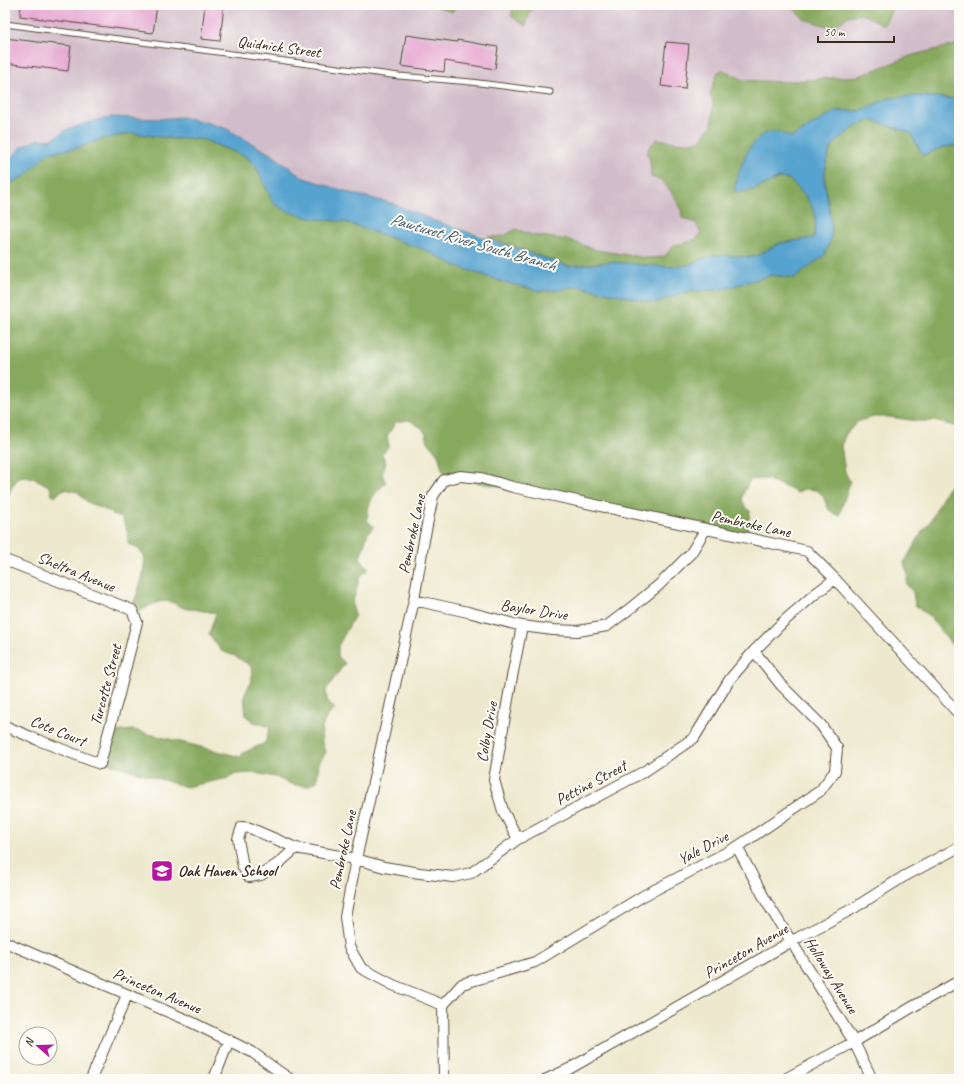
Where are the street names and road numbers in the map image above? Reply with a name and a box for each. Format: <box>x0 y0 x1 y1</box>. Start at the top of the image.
street label: Quidnick Street <box>236 31 323 63</box>
street label: Pembroke Lane <box>394 491 431 576</box>
street label: Pembroke Lane <box>709 506 794 543</box>
street label: Sheltra Avenue <box>34 547 119 597</box>
street label: Baylor Drive <box>499 595 570 625</box>
street label: Turcotte Street <box>86 641 127 728</box>
street label: Colby Drive <box>472 699 502 764</box>
street label: Cote Court <box>27 711 91 752</box>
street label: Pettine Street <box>552 755 632 810</box>
street label: Pembroke Lane <box>325 807 362 892</box>
street label: Yale Drive <box>674 826 733 870</box>
street label: Princeton Avenue <box>701 918 793 983</box>
street label: Holloway Avenue <box>800 933 863 1019</box>
street label: Princeton Avenue <box>110 964 206 1019</box>

